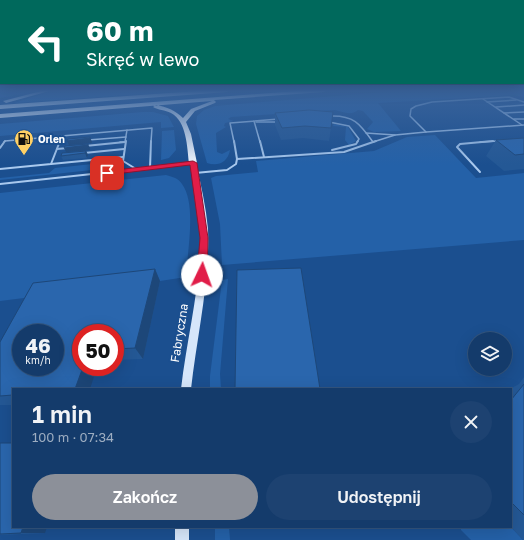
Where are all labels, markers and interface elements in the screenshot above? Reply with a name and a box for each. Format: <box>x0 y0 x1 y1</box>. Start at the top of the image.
text: 60 m <box>86 14 153 47</box>
icon: left <box>20 16 72 68</box>
text: Skręć w lewo <box>86 48 199 70</box>
fuel station icon: Orlen <box>13 128 35 156</box>
place label: Orlen <box>38 133 65 145</box>
pin <box>90 156 124 190</box>
icon: arrive <box>96 162 118 184</box>
position arrow <box>181 254 223 296</box>
street label: Fabryczna <box>167 302 191 364</box>
speed limit sign: 50 <box>72 324 124 376</box>
map controls <box>468 332 512 376</box>
button: layers <box>468 332 512 376</box>
text: 46 <box>25 333 51 357</box>
text: km/h <box>25 354 51 366</box>
text: 1 min <box>32 399 92 428</box>
button: close <box>450 401 492 443</box>
text: 100 m · 07:34 <box>32 429 114 445</box>
button: Zakończ <box>32 474 258 520</box>
button: Udostępnij <box>266 474 492 520</box>

